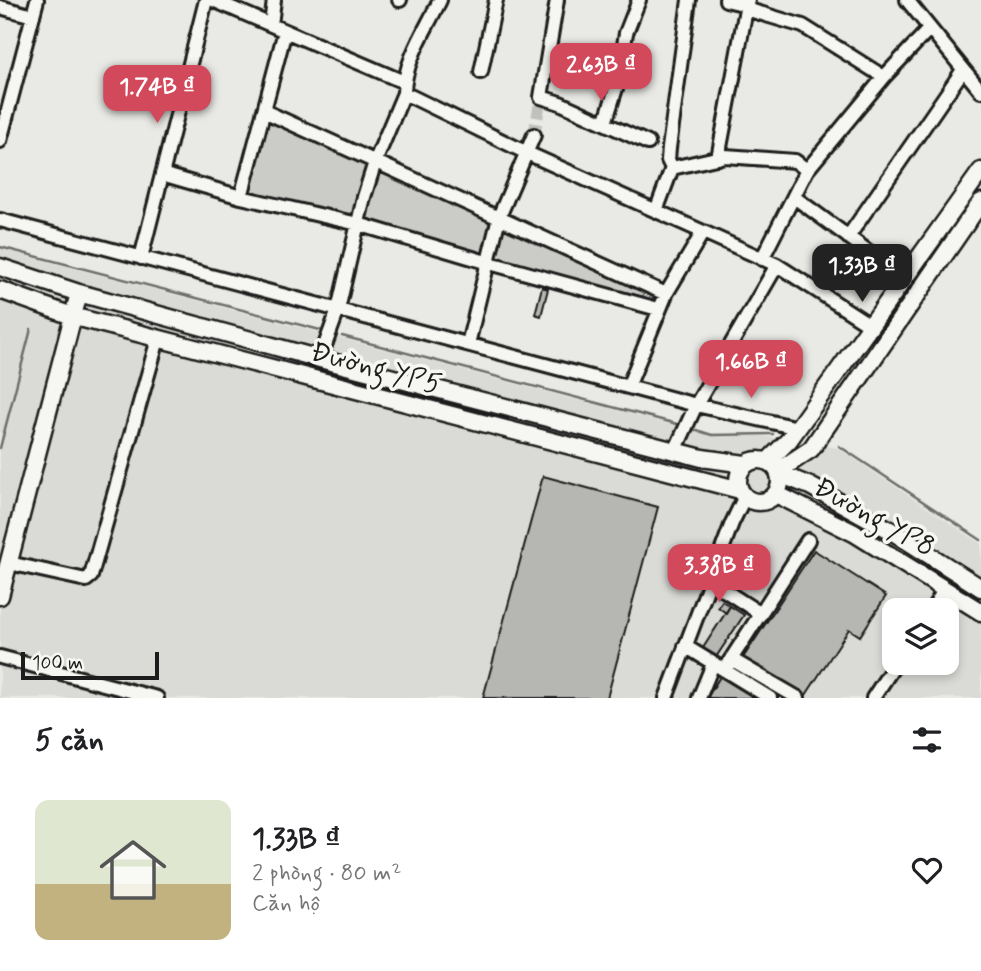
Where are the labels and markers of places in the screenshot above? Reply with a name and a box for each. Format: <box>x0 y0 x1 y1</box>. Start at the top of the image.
pin: 2.63B ₫ <box>536 43 666 103</box>
pin: 1.74B ₫ <box>92 66 222 125</box>
pin: 1.33B ₫ <box>797 244 927 304</box>
pin: 1.66B ₫ <box>686 340 816 400</box>
pin: 3.38B ₫ <box>654 544 784 604</box>

